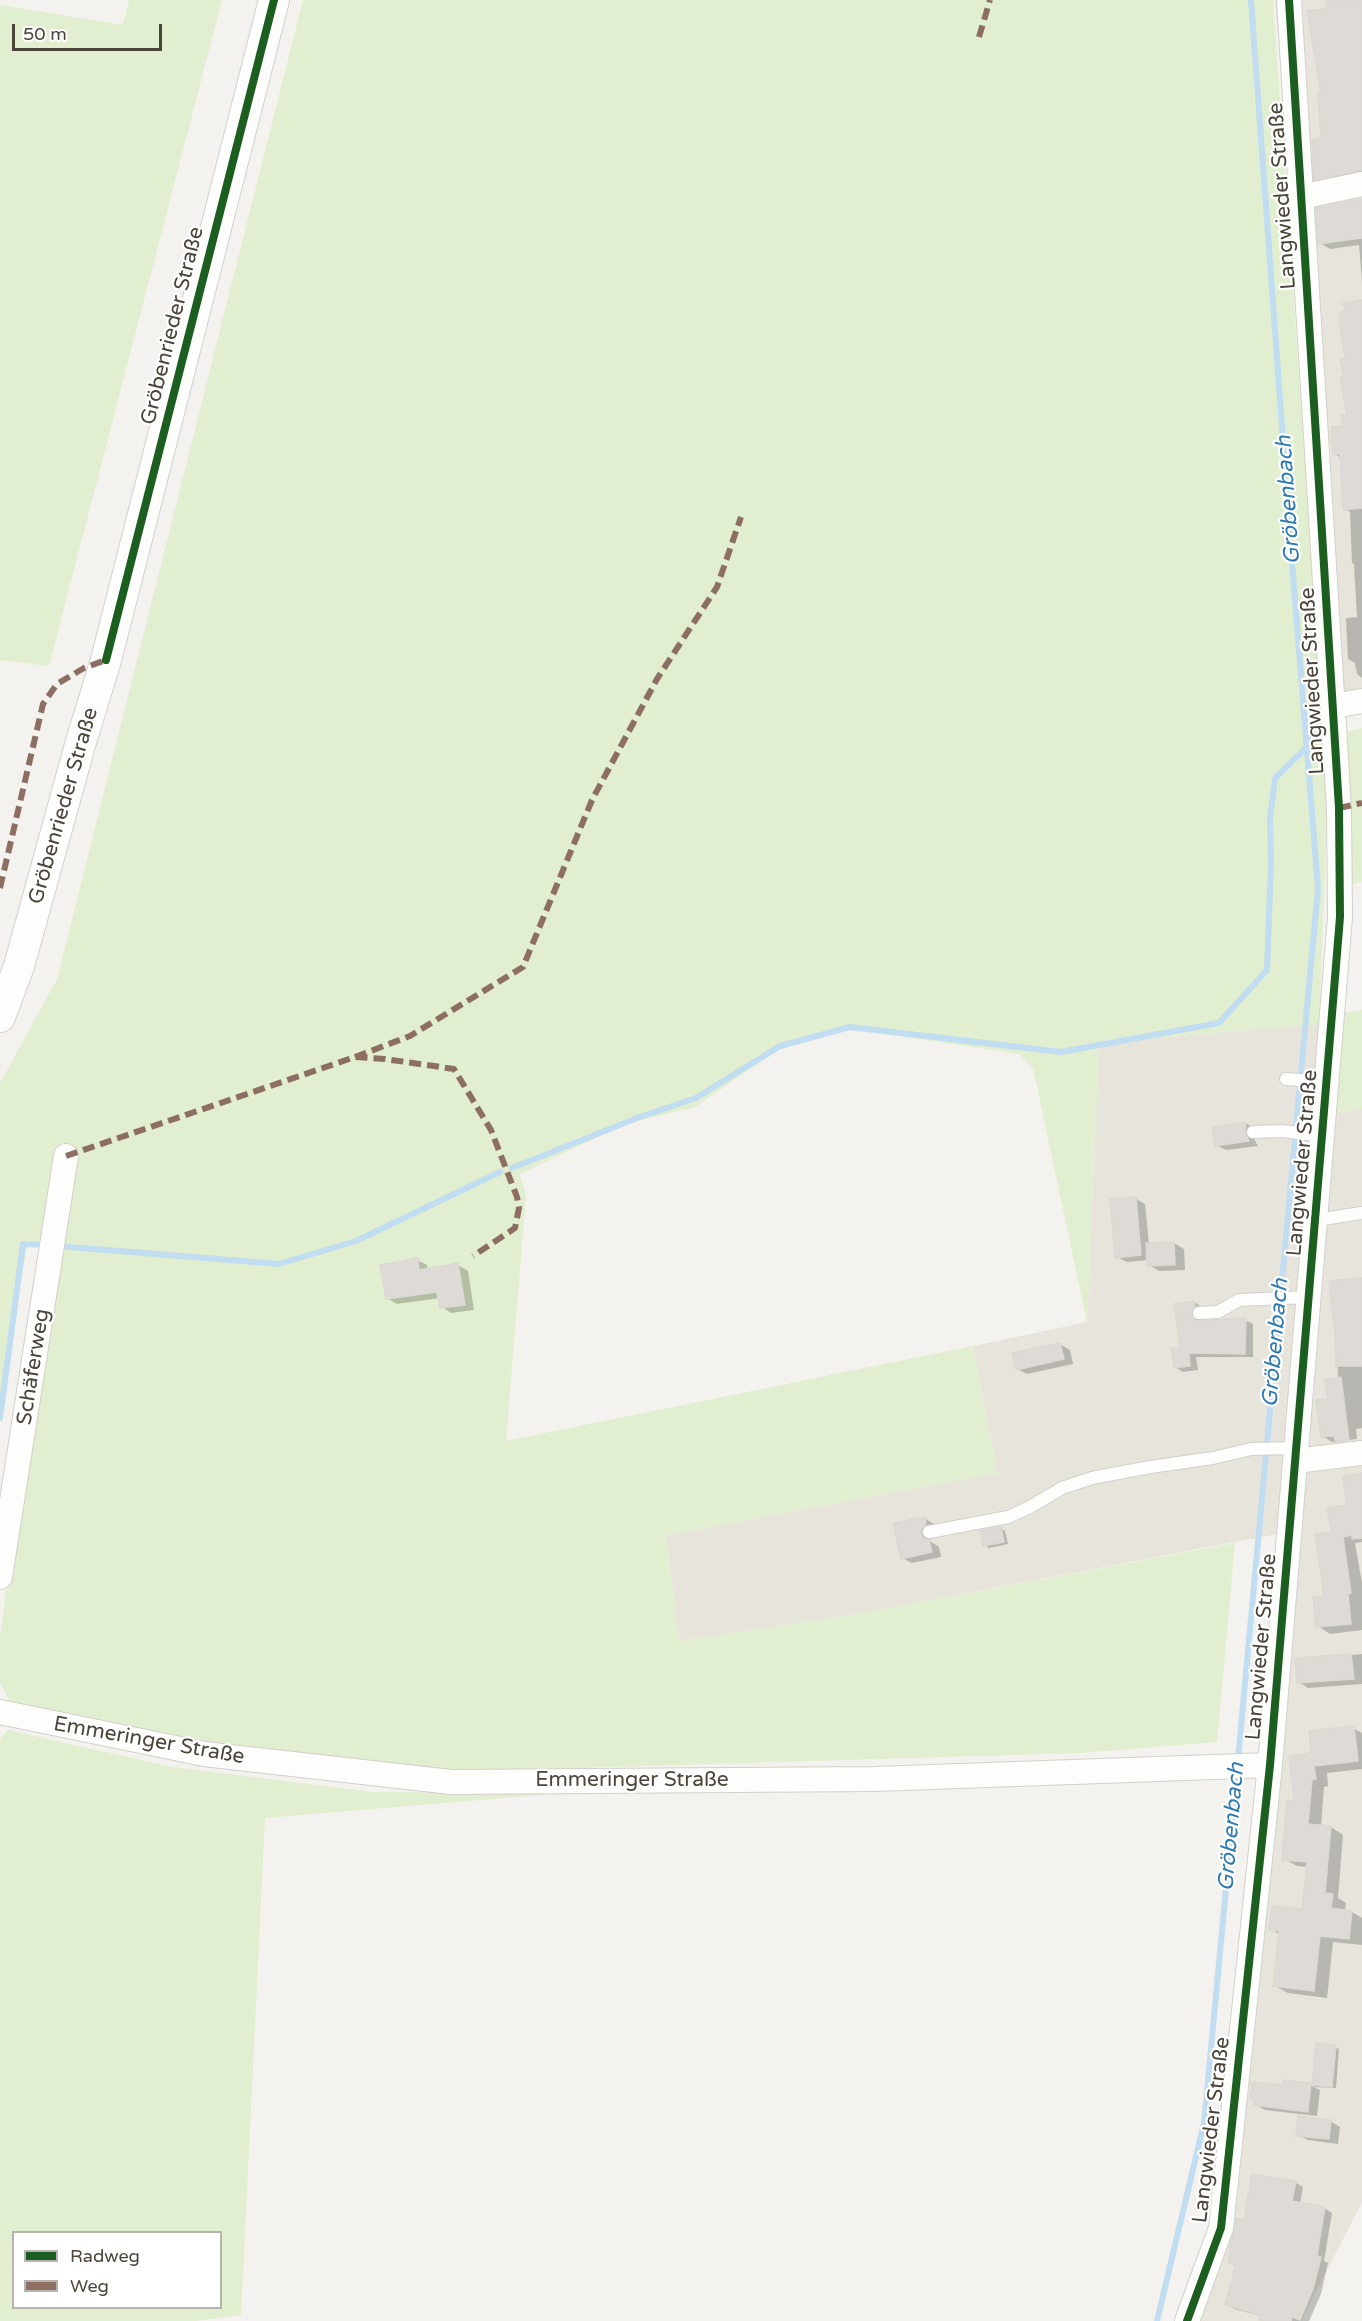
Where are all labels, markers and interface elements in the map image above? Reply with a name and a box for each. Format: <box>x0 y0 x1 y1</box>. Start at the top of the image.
scale bar <box>15 12 165 50</box>
text: 50 m <box>23 23 67 45</box>
street label: Langwieder Straße <box>1264 102 1302 290</box>
street label: Gröbenrieder Straße <box>136 224 210 428</box>
water label: Gröbenbach <box>1271 435 1307 565</box>
street label: Langwieder Straße <box>1296 587 1330 775</box>
street label: Gröbenrieder Straße <box>24 705 104 907</box>
street label: Langwieder Straße <box>1282 1069 1324 1257</box>
water label: Gröbenbach <box>1257 1277 1295 1409</box>
street label: Schäferweg <box>12 1307 56 1427</box>
street label: Langwieder Straße <box>1241 1553 1283 1741</box>
street label: Emmeringer Straße <box>52 1712 246 1770</box>
water label: Gröbenbach <box>1213 1761 1251 1893</box>
street label: Emmeringer Straße <box>535 1767 729 1793</box>
street label: Langwieder Straße <box>1188 2036 1236 2224</box>
legend <box>12 2231 222 2309</box>
text: Radweg <box>70 2245 140 2267</box>
text: Weg <box>70 2275 109 2297</box>

